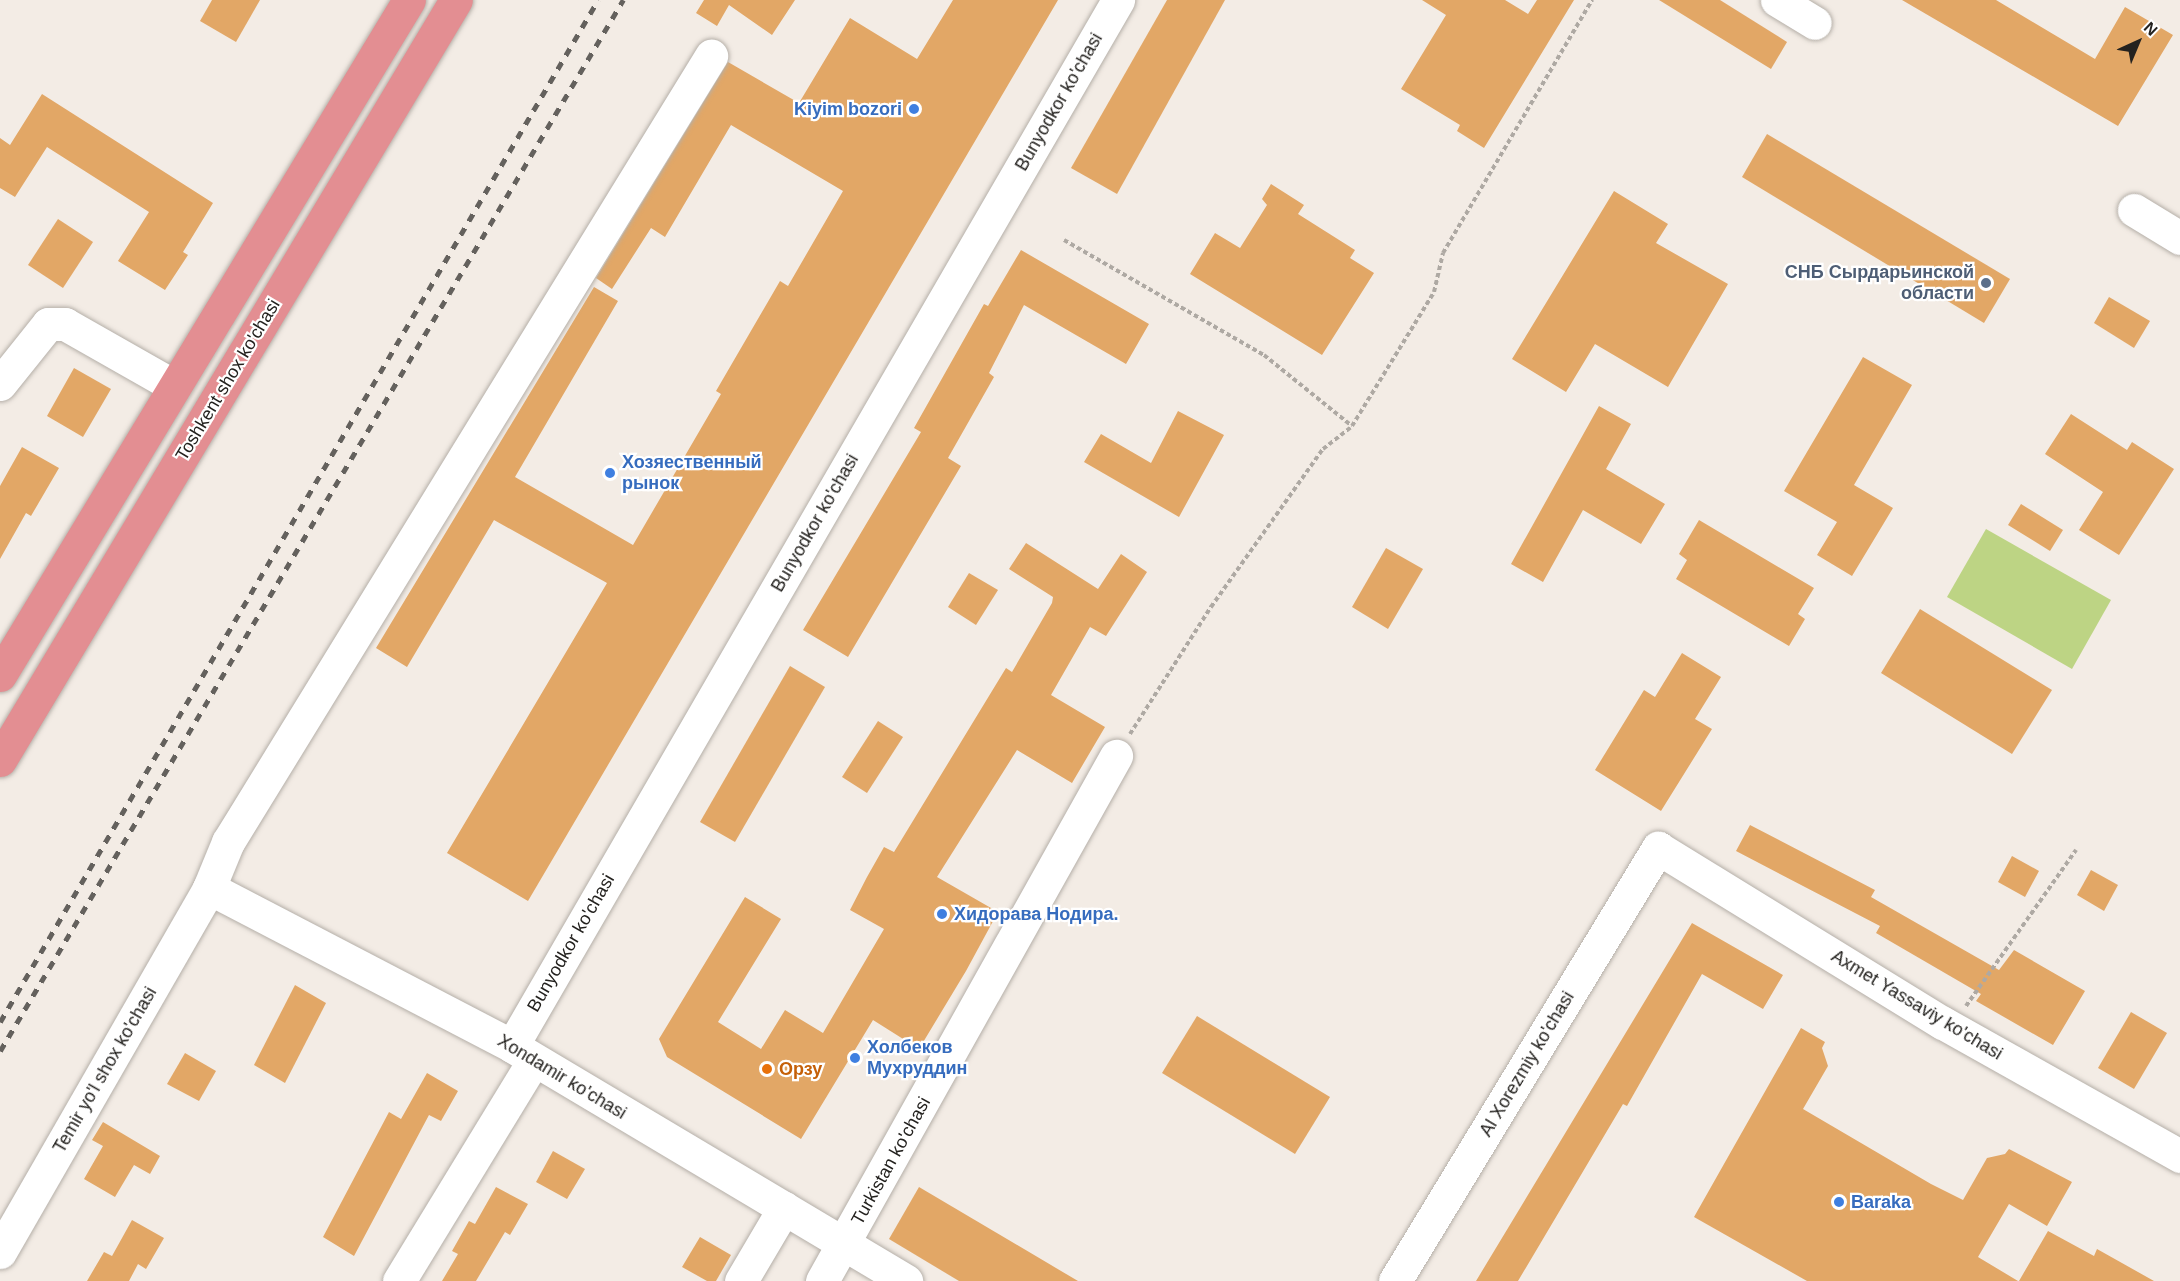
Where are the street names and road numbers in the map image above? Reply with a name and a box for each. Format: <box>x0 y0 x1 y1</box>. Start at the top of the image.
street label: Bunyodkor ko'chasi <box>1011 29 1107 175</box>
street label: Toshkent shox ko'chasi <box>171 295 285 465</box>
street label: Bunyodkor ko'chasi <box>767 450 863 596</box>
street label: Bunyodkor ko'chasi <box>523 870 619 1016</box>
street label: Axmet Yassaviy ko'chasi <box>1827 945 2007 1065</box>
street label: Temir yo'l shox ko'chasi <box>49 983 161 1157</box>
street label: Al Xorezmiy ko'chasi <box>1475 988 1579 1140</box>
street label: Xondamir ko'chasi <box>494 1030 630 1124</box>
street label: Turkistan ko'chasi <box>847 1093 935 1229</box>

